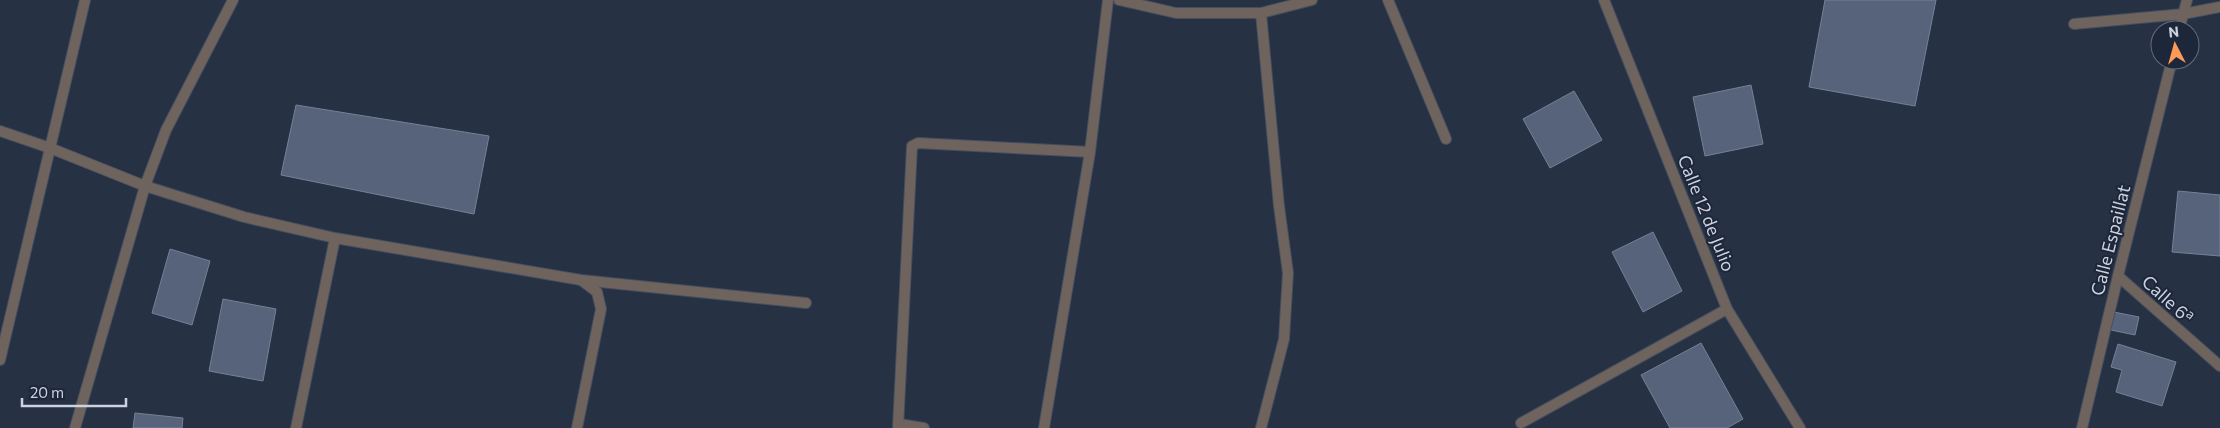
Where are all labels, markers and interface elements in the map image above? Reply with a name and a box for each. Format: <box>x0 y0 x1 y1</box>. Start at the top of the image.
north arrow <box>2150 20 2200 70</box>
text: N <box>2167 23 2180 41</box>
street label: Calle 12 de Julio <box>1674 152 1740 274</box>
street label: Calle Espaillat <box>2086 182 2134 298</box>
street label: Calle 6ª <box>2138 270 2198 328</box>
scale bar <box>22 376 126 408</box>
text: 20 m <box>30 383 64 401</box>

